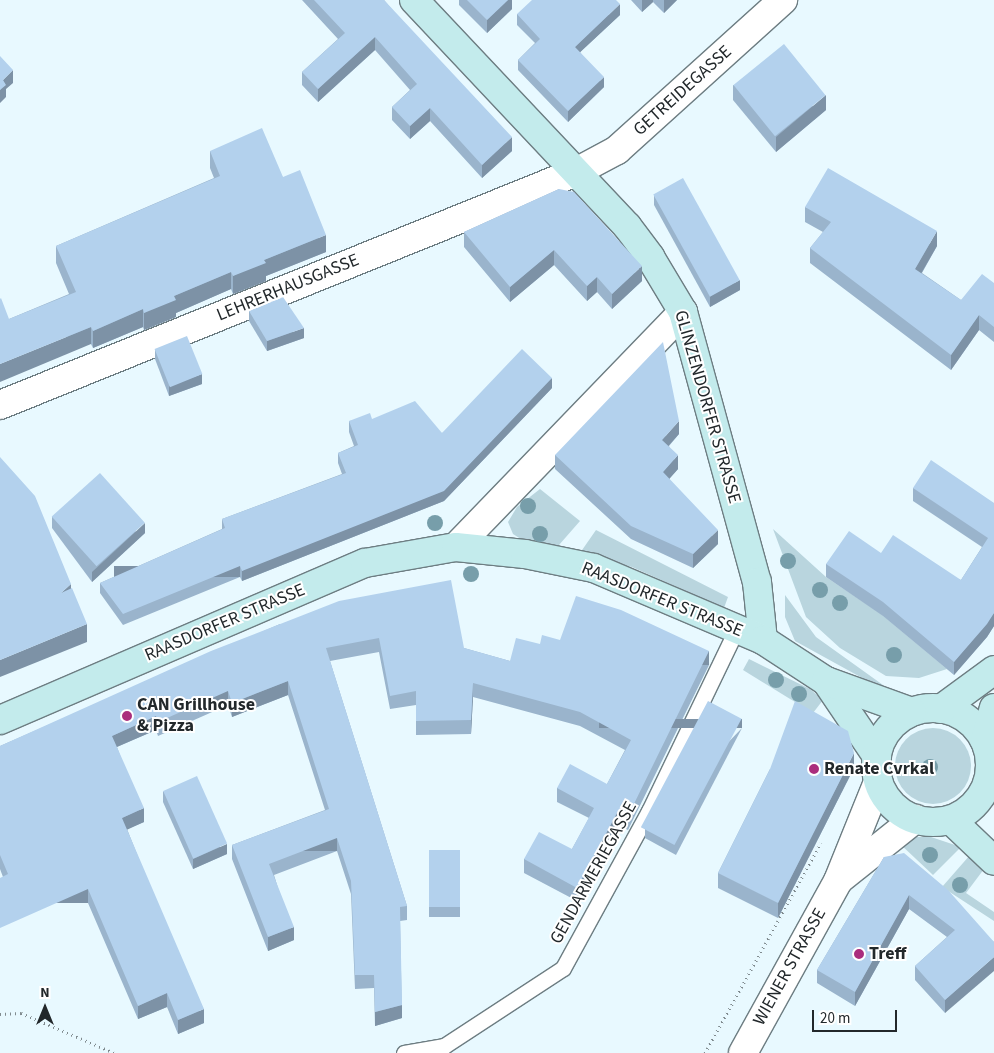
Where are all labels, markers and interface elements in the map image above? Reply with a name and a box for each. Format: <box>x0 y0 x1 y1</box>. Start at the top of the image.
street label: GETREIDEGASSE <box>629 41 737 141</box>
street label: LEHRERHAUSGASSE <box>214 250 362 326</box>
street label: GLINZENDORFER STRASSE <box>669 308 745 506</box>
street label: RAASDORFER STRASSE <box>578 558 746 642</box>
street label: RAASDORFER STRASSE <box>142 579 308 667</box>
place label: CAN Grillhouse & Pizza <box>137 695 255 738</box>
marker: CAN Grillhouse & Pizza <box>121 710 133 722</box>
place label: Renate Cvrkal <box>824 758 934 780</box>
marker: Renate Cvrkal <box>808 763 820 775</box>
street label: GENDARMERIEGASSE <box>546 798 642 948</box>
street label: WIENER STRASSE <box>749 905 831 1029</box>
place label: Treff <box>869 943 906 965</box>
marker: Treff <box>853 948 865 960</box>
north arrow <box>20 983 70 1033</box>
text: N <box>40 983 50 1003</box>
scale bar <box>814 1000 899 1032</box>
text: 20 m <box>820 1008 850 1029</box>

